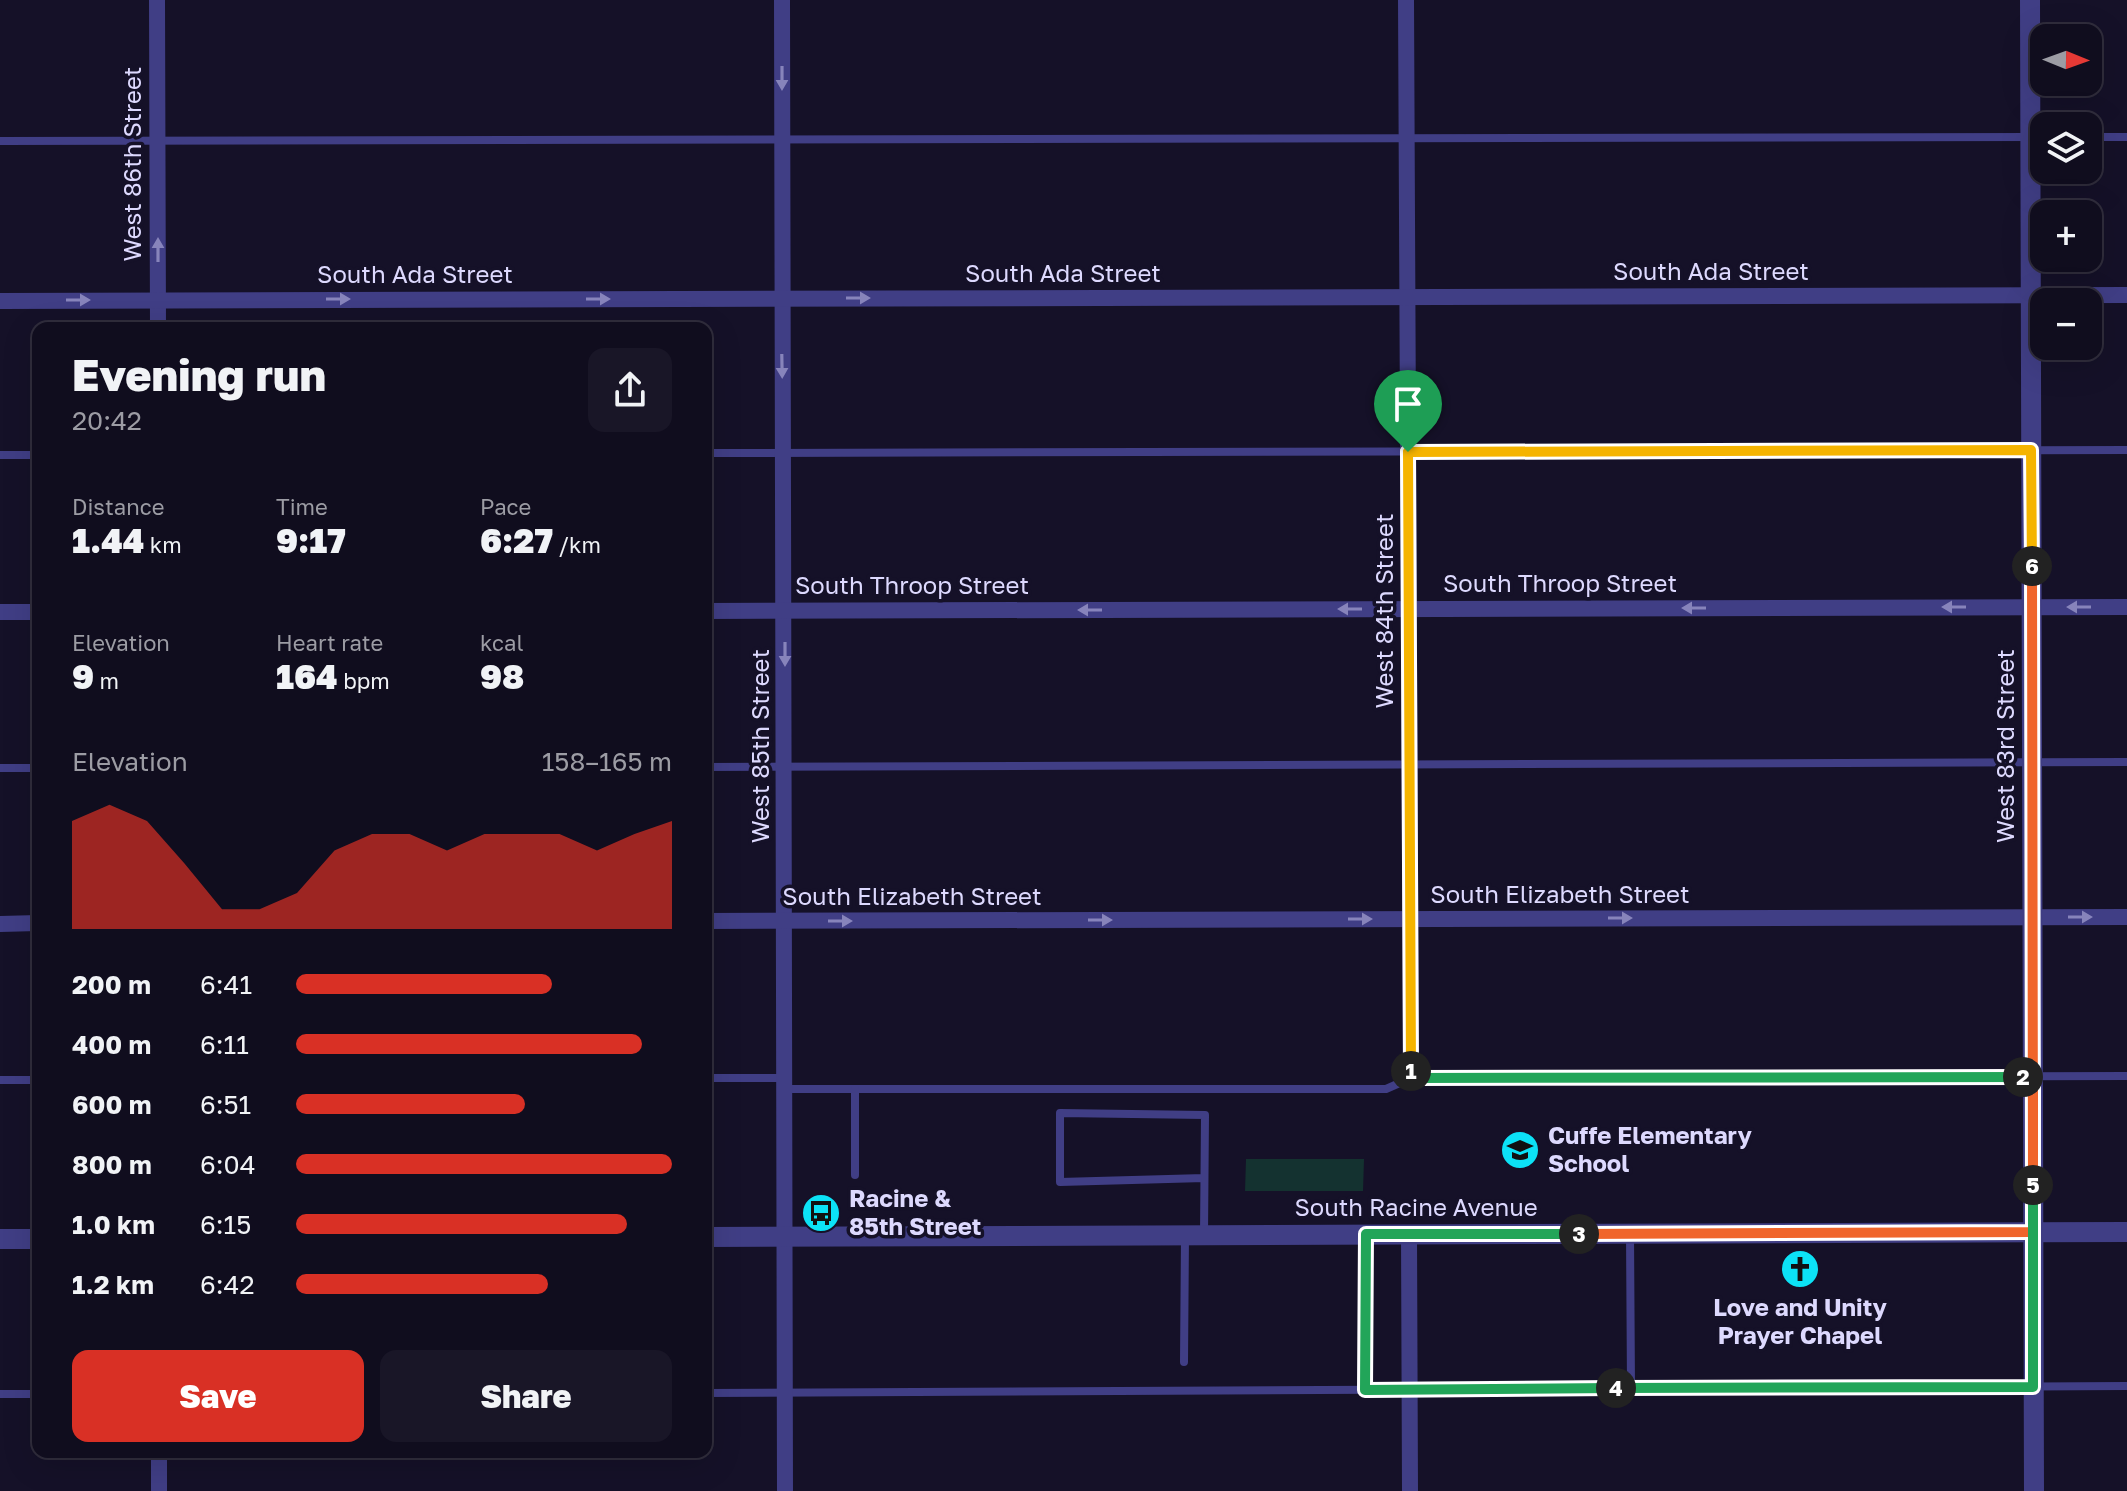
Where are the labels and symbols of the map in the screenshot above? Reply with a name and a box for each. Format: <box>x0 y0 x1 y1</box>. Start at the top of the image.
north arrow <box>2030 24 2102 96</box>
one-way arrow <box>776 66 788 91</box>
street label: West 86th Street <box>117 67 146 261</box>
one-way arrow <box>152 237 164 262</box>
street label: South Ada Street <box>1613 256 1809 285</box>
street label: South Ada Street <box>965 258 1161 287</box>
street label: South Ada Street <box>317 259 513 288</box>
one-way arrow <box>846 292 871 304</box>
one-way arrow <box>326 293 351 306</box>
one-way arrow <box>586 293 611 305</box>
one-way arrow <box>66 294 91 306</box>
one-way arrow <box>776 354 788 379</box>
pin <box>1374 370 1442 452</box>
street label: West 84th Street <box>1369 514 1398 709</box>
pin: 6 <box>2012 546 2052 586</box>
street label: South Throop Street <box>1443 568 1677 597</box>
street label: South Throop Street <box>795 570 1029 599</box>
one-way arrow <box>1941 601 1966 613</box>
one-way arrow <box>2066 601 2091 613</box>
one-way arrow <box>1681 602 1706 614</box>
one-way arrow <box>1077 603 1102 616</box>
one-way arrow <box>1337 603 1362 615</box>
one-way arrow <box>779 642 791 667</box>
street label: West 85th Street <box>745 649 774 843</box>
street label: West 83rd Street <box>1990 649 2019 843</box>
street label: South Elizabeth Street <box>1430 879 1690 908</box>
street label: South Elizabeth Street <box>782 881 1042 910</box>
one-way arrow <box>2068 911 2093 923</box>
one-way arrow <box>1608 912 1633 924</box>
one-way arrow <box>1348 913 1373 925</box>
one-way arrow <box>1088 914 1113 926</box>
one-way arrow <box>828 915 853 927</box>
pin: 1 <box>1391 1051 1431 1091</box>
pin: 2 <box>2003 1057 2043 1097</box>
place label: Cuffe Elementary School <box>1548 1120 1753 1177</box>
school or university icon: Cuffe Elementary School <box>1499 1129 1541 1171</box>
pin: 5 <box>2013 1165 2053 1205</box>
place label: Racine & 85th Street <box>849 1183 981 1240</box>
bus stop icon: Racine & 85th Street <box>800 1192 842 1234</box>
street label: South Racine Avenue <box>1294 1192 1538 1221</box>
pin: 3 <box>1559 1214 1599 1254</box>
church icon: Love and Unity Prayer Chapel <box>1779 1248 1821 1290</box>
place label: Love and Unity Prayer Chapel <box>1713 1292 1887 1349</box>
pin: 4 <box>1596 1368 1636 1408</box>

